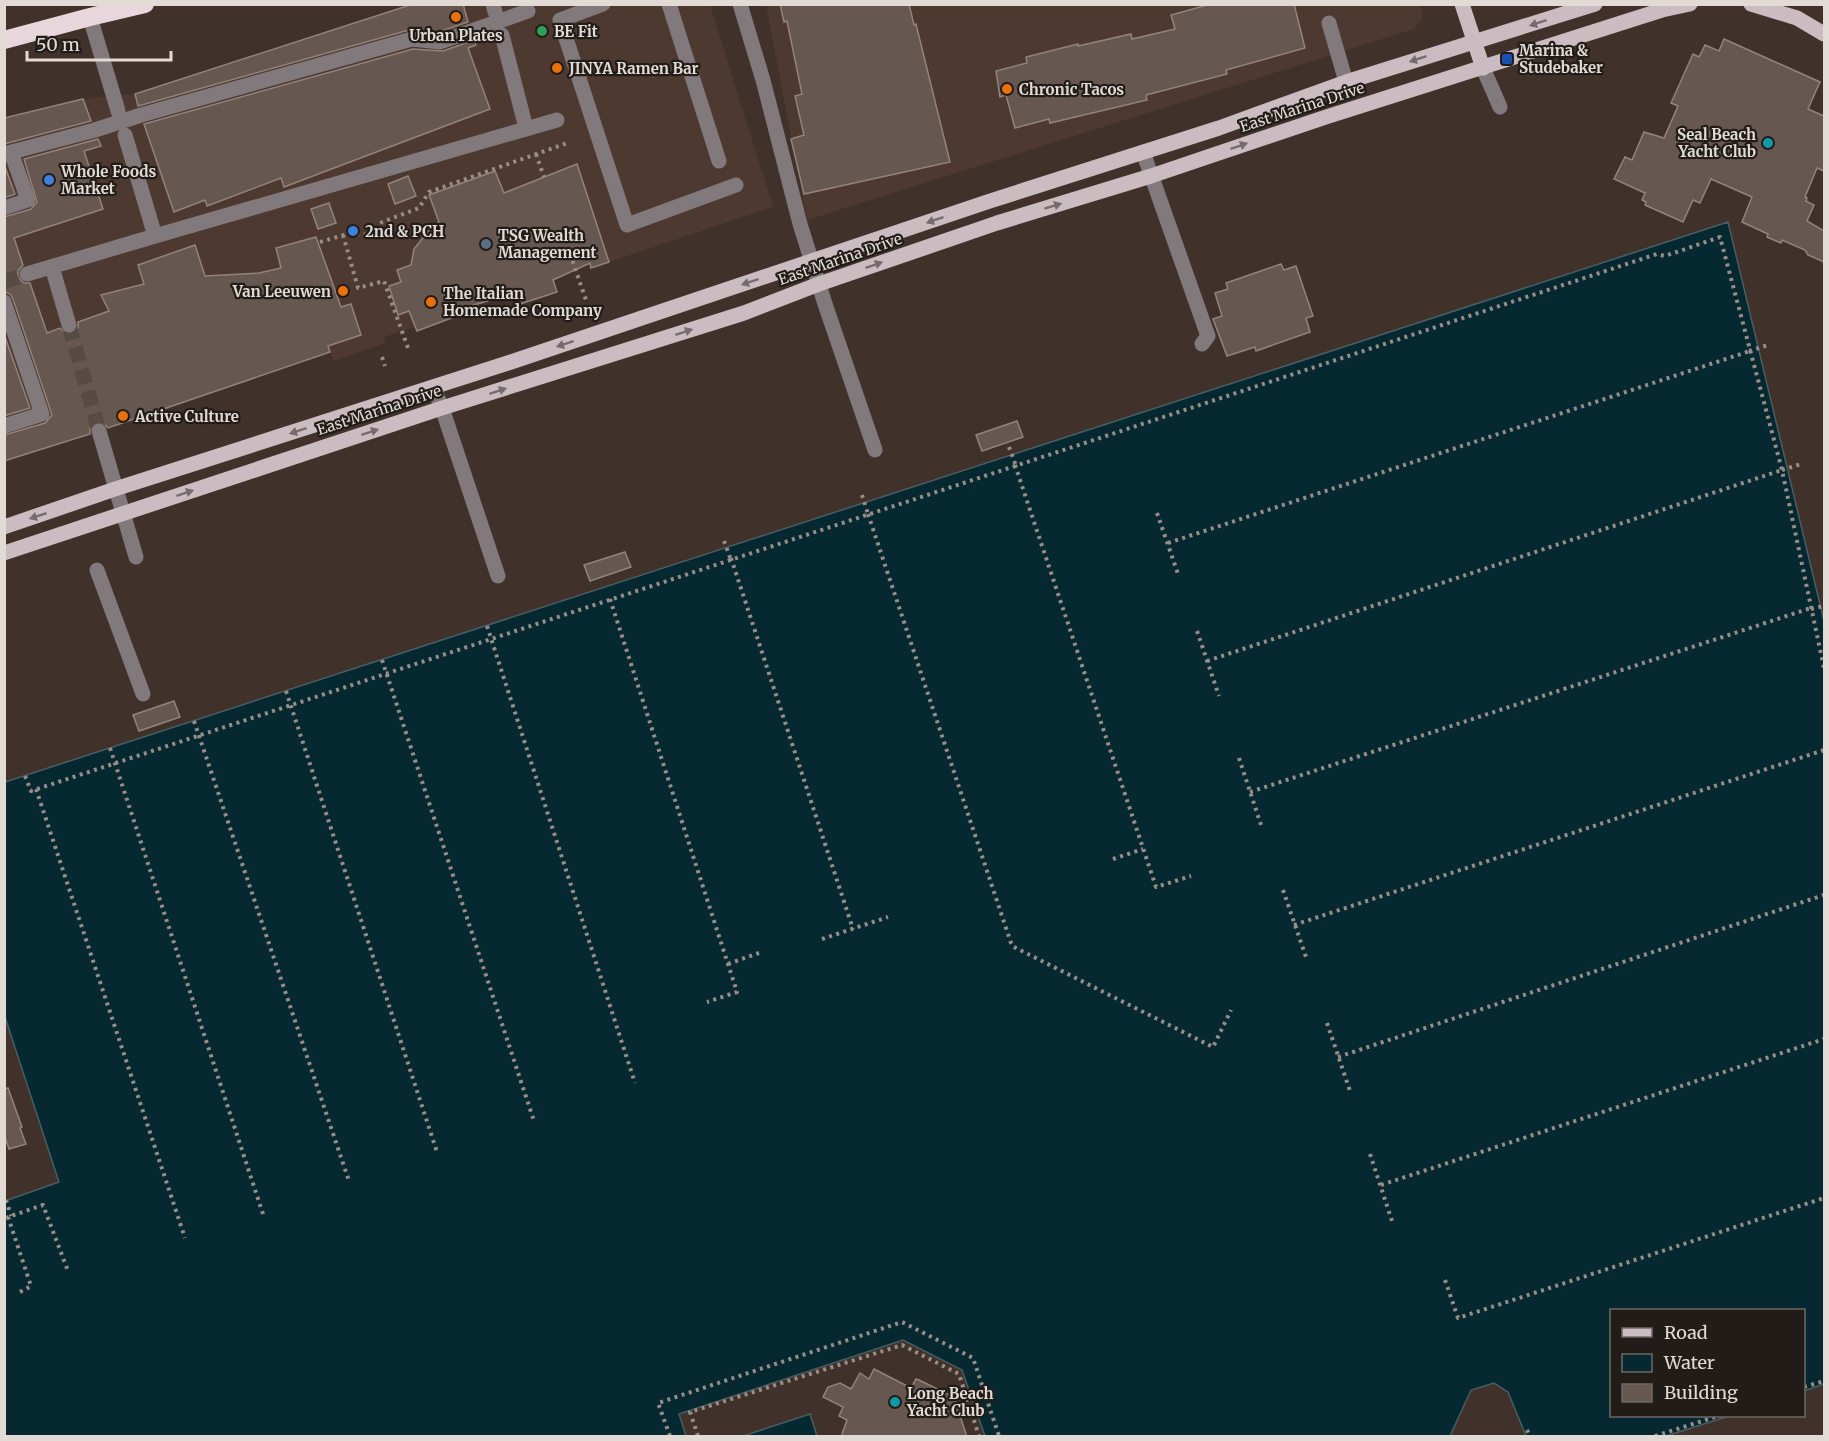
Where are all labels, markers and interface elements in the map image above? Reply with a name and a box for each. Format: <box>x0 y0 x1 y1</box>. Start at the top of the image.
marker: Urban Plates <box>449 10 463 24</box>
one-way arrow <box>1529 19 1547 29</box>
place label: BE Fit <box>554 22 598 41</box>
scale bar <box>27 24 171 62</box>
marker: BE Fit <box>535 24 549 38</box>
place label: Urban Plates <box>409 26 503 45</box>
text: 50 m <box>36 33 80 56</box>
place label: Marina & Studebaker <box>1519 41 1603 77</box>
marker: Marina & Studebaker <box>1500 52 1514 66</box>
one-way arrow <box>1409 55 1427 64</box>
place label: JINYA Ramen Bar <box>568 59 699 78</box>
marker: JINYA Ramen Bar <box>550 61 564 75</box>
street label: East Marina Drive <box>1237 78 1367 136</box>
place label: Chronic Tacos <box>1019 80 1124 99</box>
marker: Chronic Tacos <box>1000 82 1014 96</box>
place label: Seal Beach Yacht Club <box>1677 125 1756 161</box>
marker: Seal Beach Yacht Club <box>1761 136 1775 150</box>
one-way arrow <box>1230 141 1248 151</box>
place label: Whole Foods Market <box>60 162 157 198</box>
marker: Whole Foods Market <box>42 173 56 187</box>
one-way arrow <box>1044 201 1062 210</box>
one-way arrow <box>926 216 944 225</box>
place label: 2nd & PCH <box>365 222 444 241</box>
marker: 2nd & PCH <box>346 224 360 238</box>
place label: TSG Wealth Management <box>498 226 597 262</box>
street label: East Marina Drive <box>775 229 905 289</box>
marker: TSG Wealth Management <box>479 237 493 251</box>
one-way arrow <box>865 260 883 270</box>
one-way arrow <box>741 278 759 288</box>
place label: Van Leeuwen <box>232 282 331 301</box>
marker: Van Leeuwen <box>336 284 350 298</box>
place label: The Italian Homemade Company <box>443 284 602 320</box>
marker: The Italian Homemade Company <box>424 295 438 309</box>
one-way arrow <box>675 327 693 336</box>
one-way arrow <box>556 340 574 349</box>
street label: East Marina Drive <box>314 381 444 439</box>
one-way arrow <box>489 386 507 395</box>
place label: Active Culture <box>134 407 239 426</box>
marker: Active Culture <box>116 409 130 423</box>
one-way arrow <box>289 427 307 437</box>
one-way arrow <box>361 427 379 437</box>
one-way arrow <box>176 488 194 498</box>
one-way arrow <box>29 512 47 521</box>
legend <box>1610 1309 1805 1417</box>
text: Road <box>1664 1321 1708 1344</box>
text: Water <box>1663 1351 1715 1374</box>
text: Building <box>1664 1381 1738 1404</box>
place label: Long Beach Yacht Club <box>906 1384 994 1420</box>
marker: Long Beach Yacht Club <box>888 1395 902 1409</box>

